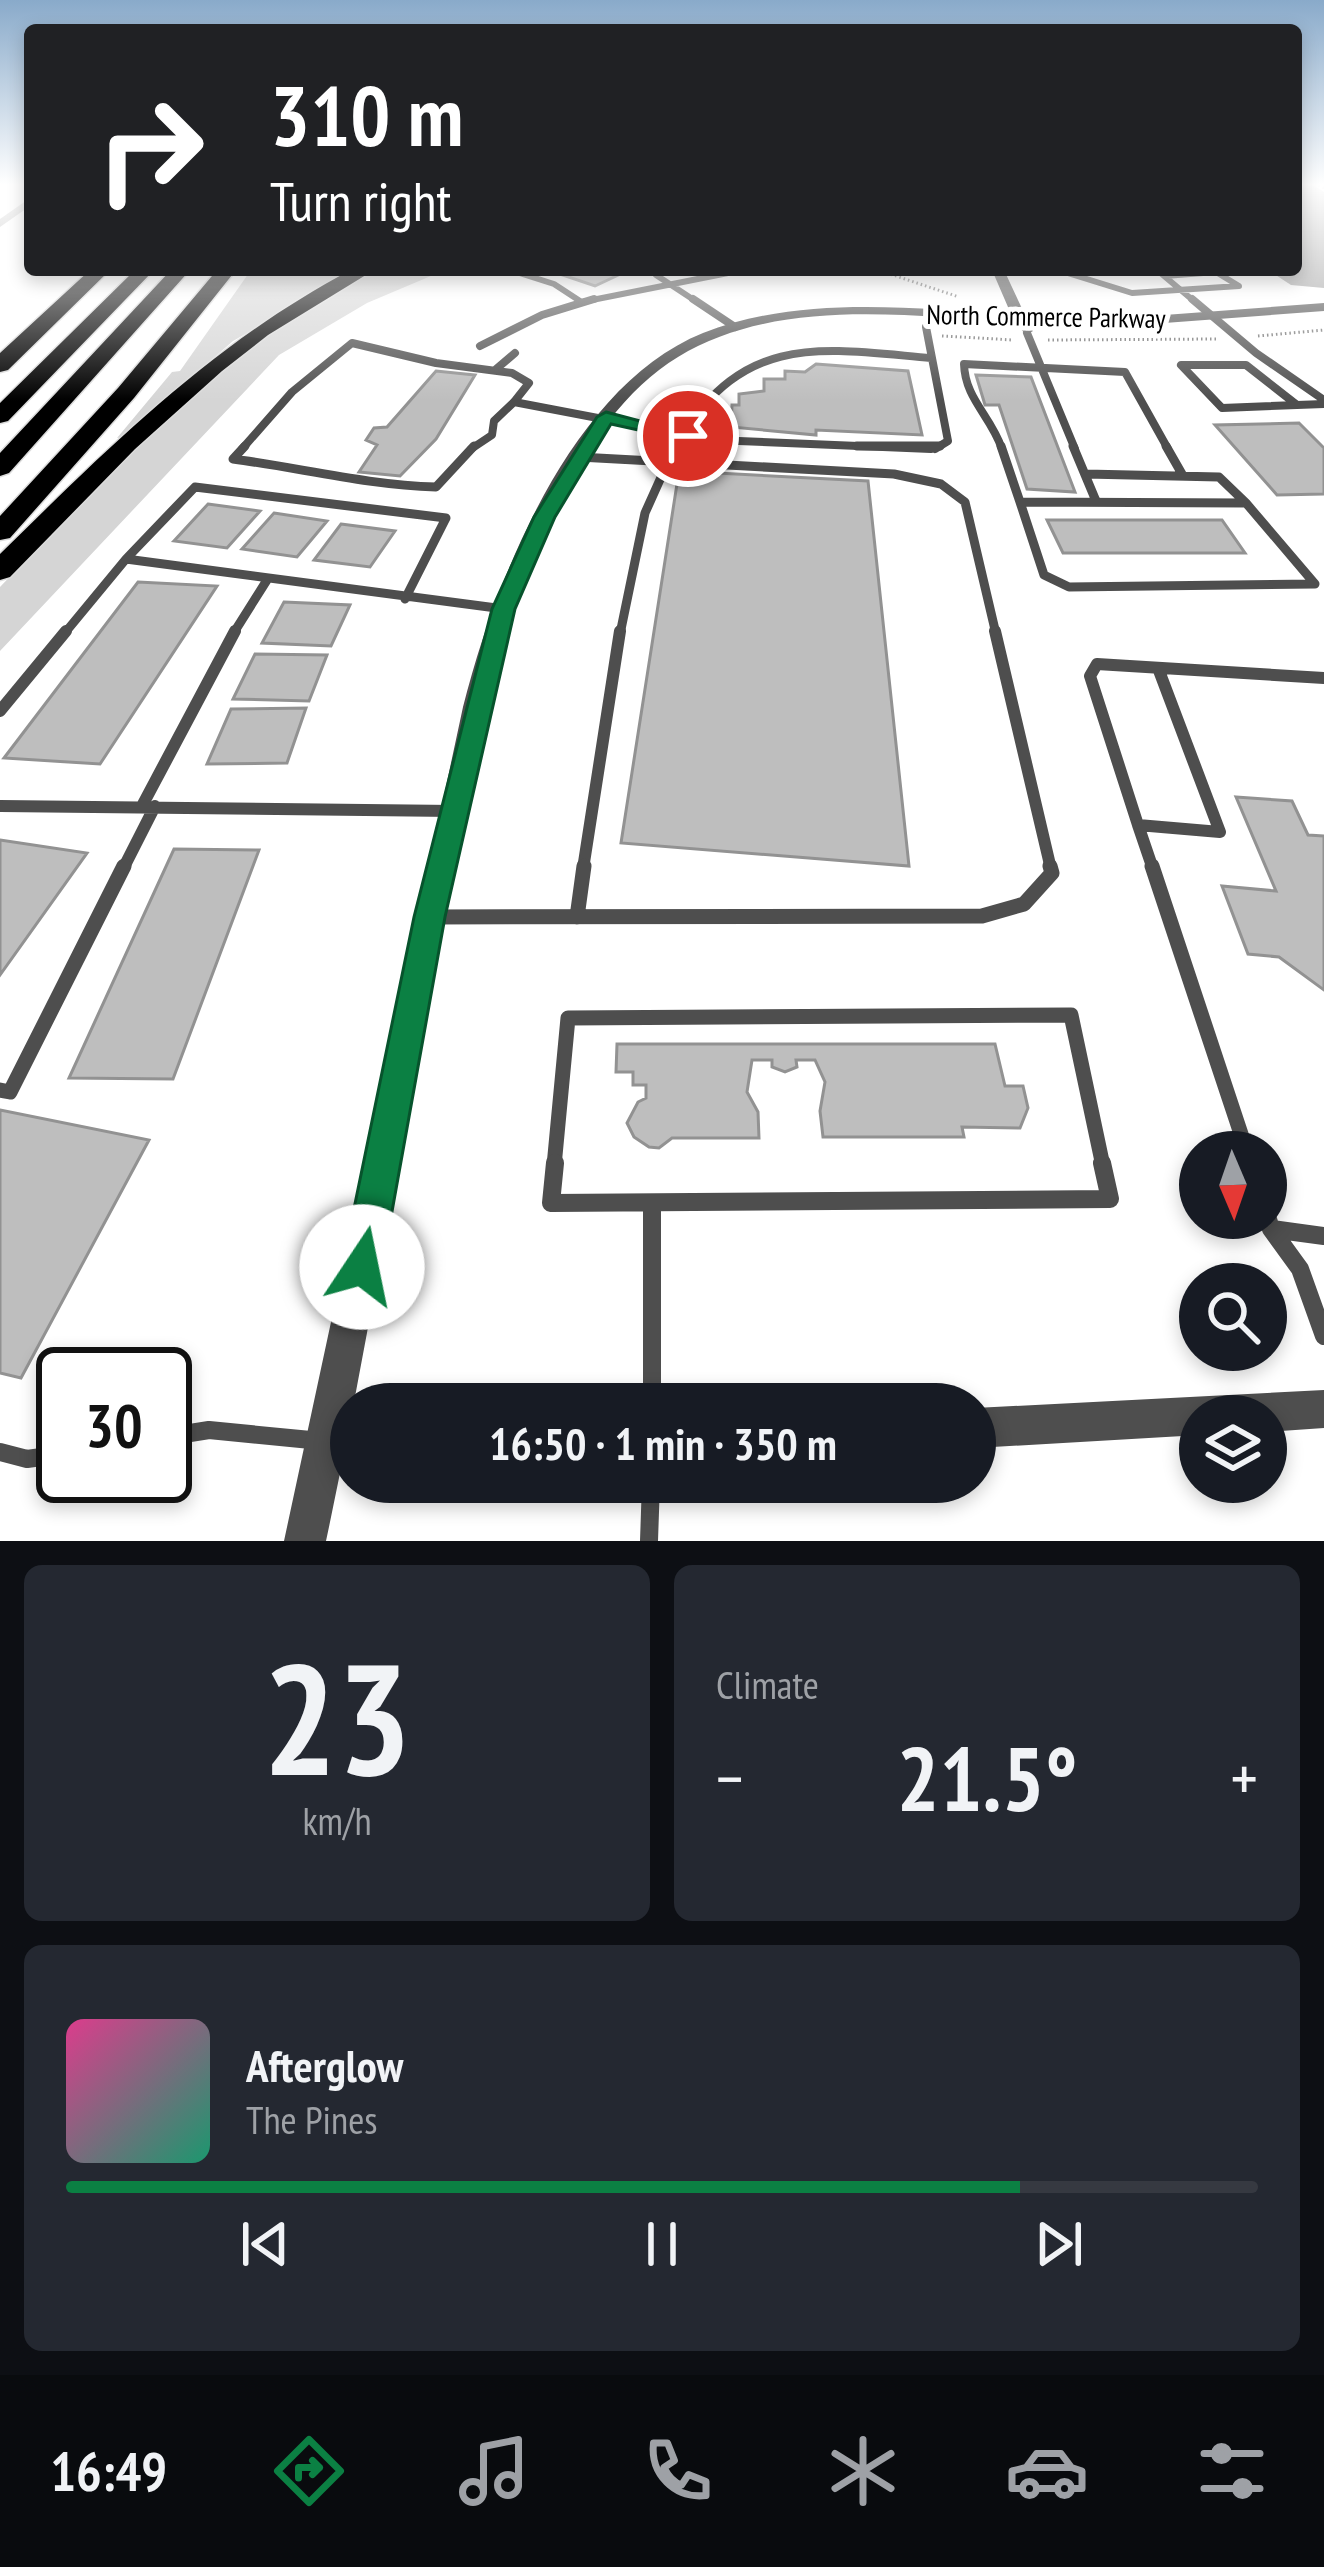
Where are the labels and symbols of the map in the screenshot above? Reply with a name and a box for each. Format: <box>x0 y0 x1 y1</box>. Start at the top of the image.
street label: North Commerce Parkway <box>926 297 1167 335</box>
pin <box>637 385 739 487</box>
north arrow <box>1179 1131 1287 1239</box>
position arrow <box>299 1204 425 1330</box>
speed limit sign: 30 <box>36 1347 192 1503</box>

